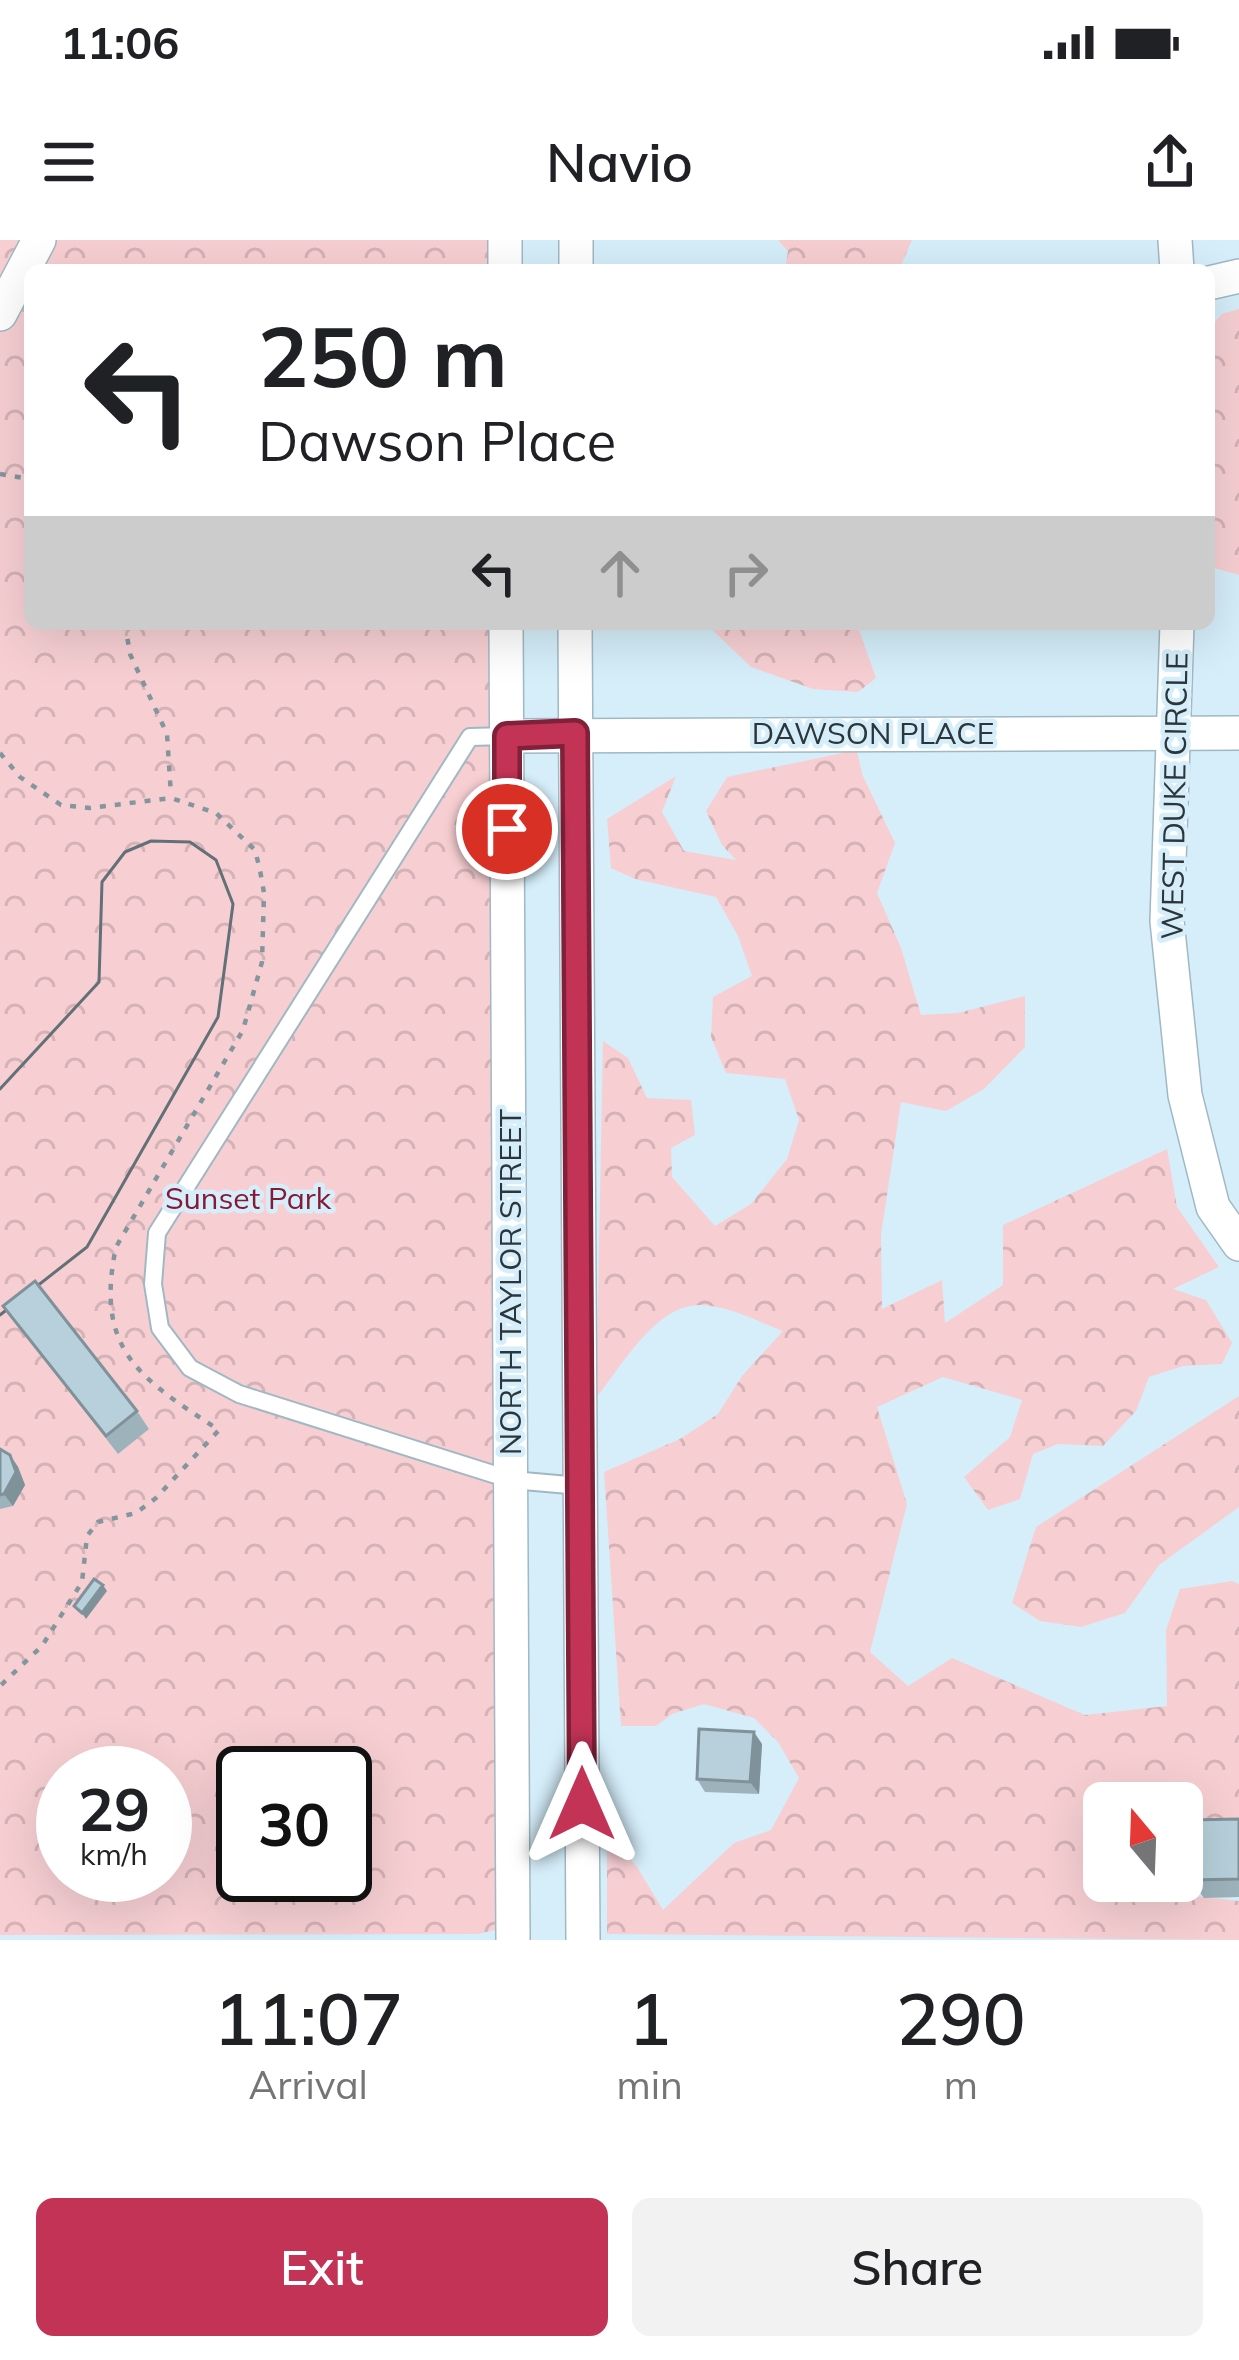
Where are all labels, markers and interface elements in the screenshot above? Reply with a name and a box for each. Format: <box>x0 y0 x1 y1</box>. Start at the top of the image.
text: 11:06 <box>60 14 179 70</box>
text: Navio <box>546 128 693 196</box>
icon: menu <box>36 129 102 195</box>
icon: share <box>1137 129 1203 195</box>
text: 250 m <box>258 303 508 408</box>
icon: left <box>60 312 216 468</box>
text: Dawson Place <box>258 407 616 475</box>
icon: left <box>461 540 527 606</box>
icon: ahead <box>587 540 653 606</box>
icon: right <box>713 540 779 606</box>
street label: WEST DUKE CIRCLE <box>1152 652 1196 940</box>
street label: DAWSON PLACE <box>752 714 994 752</box>
pin <box>456 778 558 880</box>
icon: arrive <box>474 796 540 862</box>
street label: NORTH TAYLOR STREET <box>491 1109 529 1455</box>
park label: Sunset Park <box>165 1179 332 1217</box>
position arrow <box>519 1741 645 1867</box>
speed limit sign: 30 <box>216 1746 372 1902</box>
text: 29 <box>78 1771 150 1846</box>
north arrow <box>1083 1782 1203 1902</box>
map controls <box>1083 1782 1203 1902</box>
text: km/h <box>80 1835 148 1873</box>
text: 11:07 <box>213 1973 403 2063</box>
text: 1 <box>628 1973 671 2063</box>
text: 290 <box>896 1973 1026 2063</box>
text: Arrival <box>249 2060 368 2109</box>
text: min <box>616 2060 683 2109</box>
text: m <box>944 2060 978 2109</box>
button: Exit <box>36 2198 608 2336</box>
button: Share <box>632 2198 1203 2336</box>

